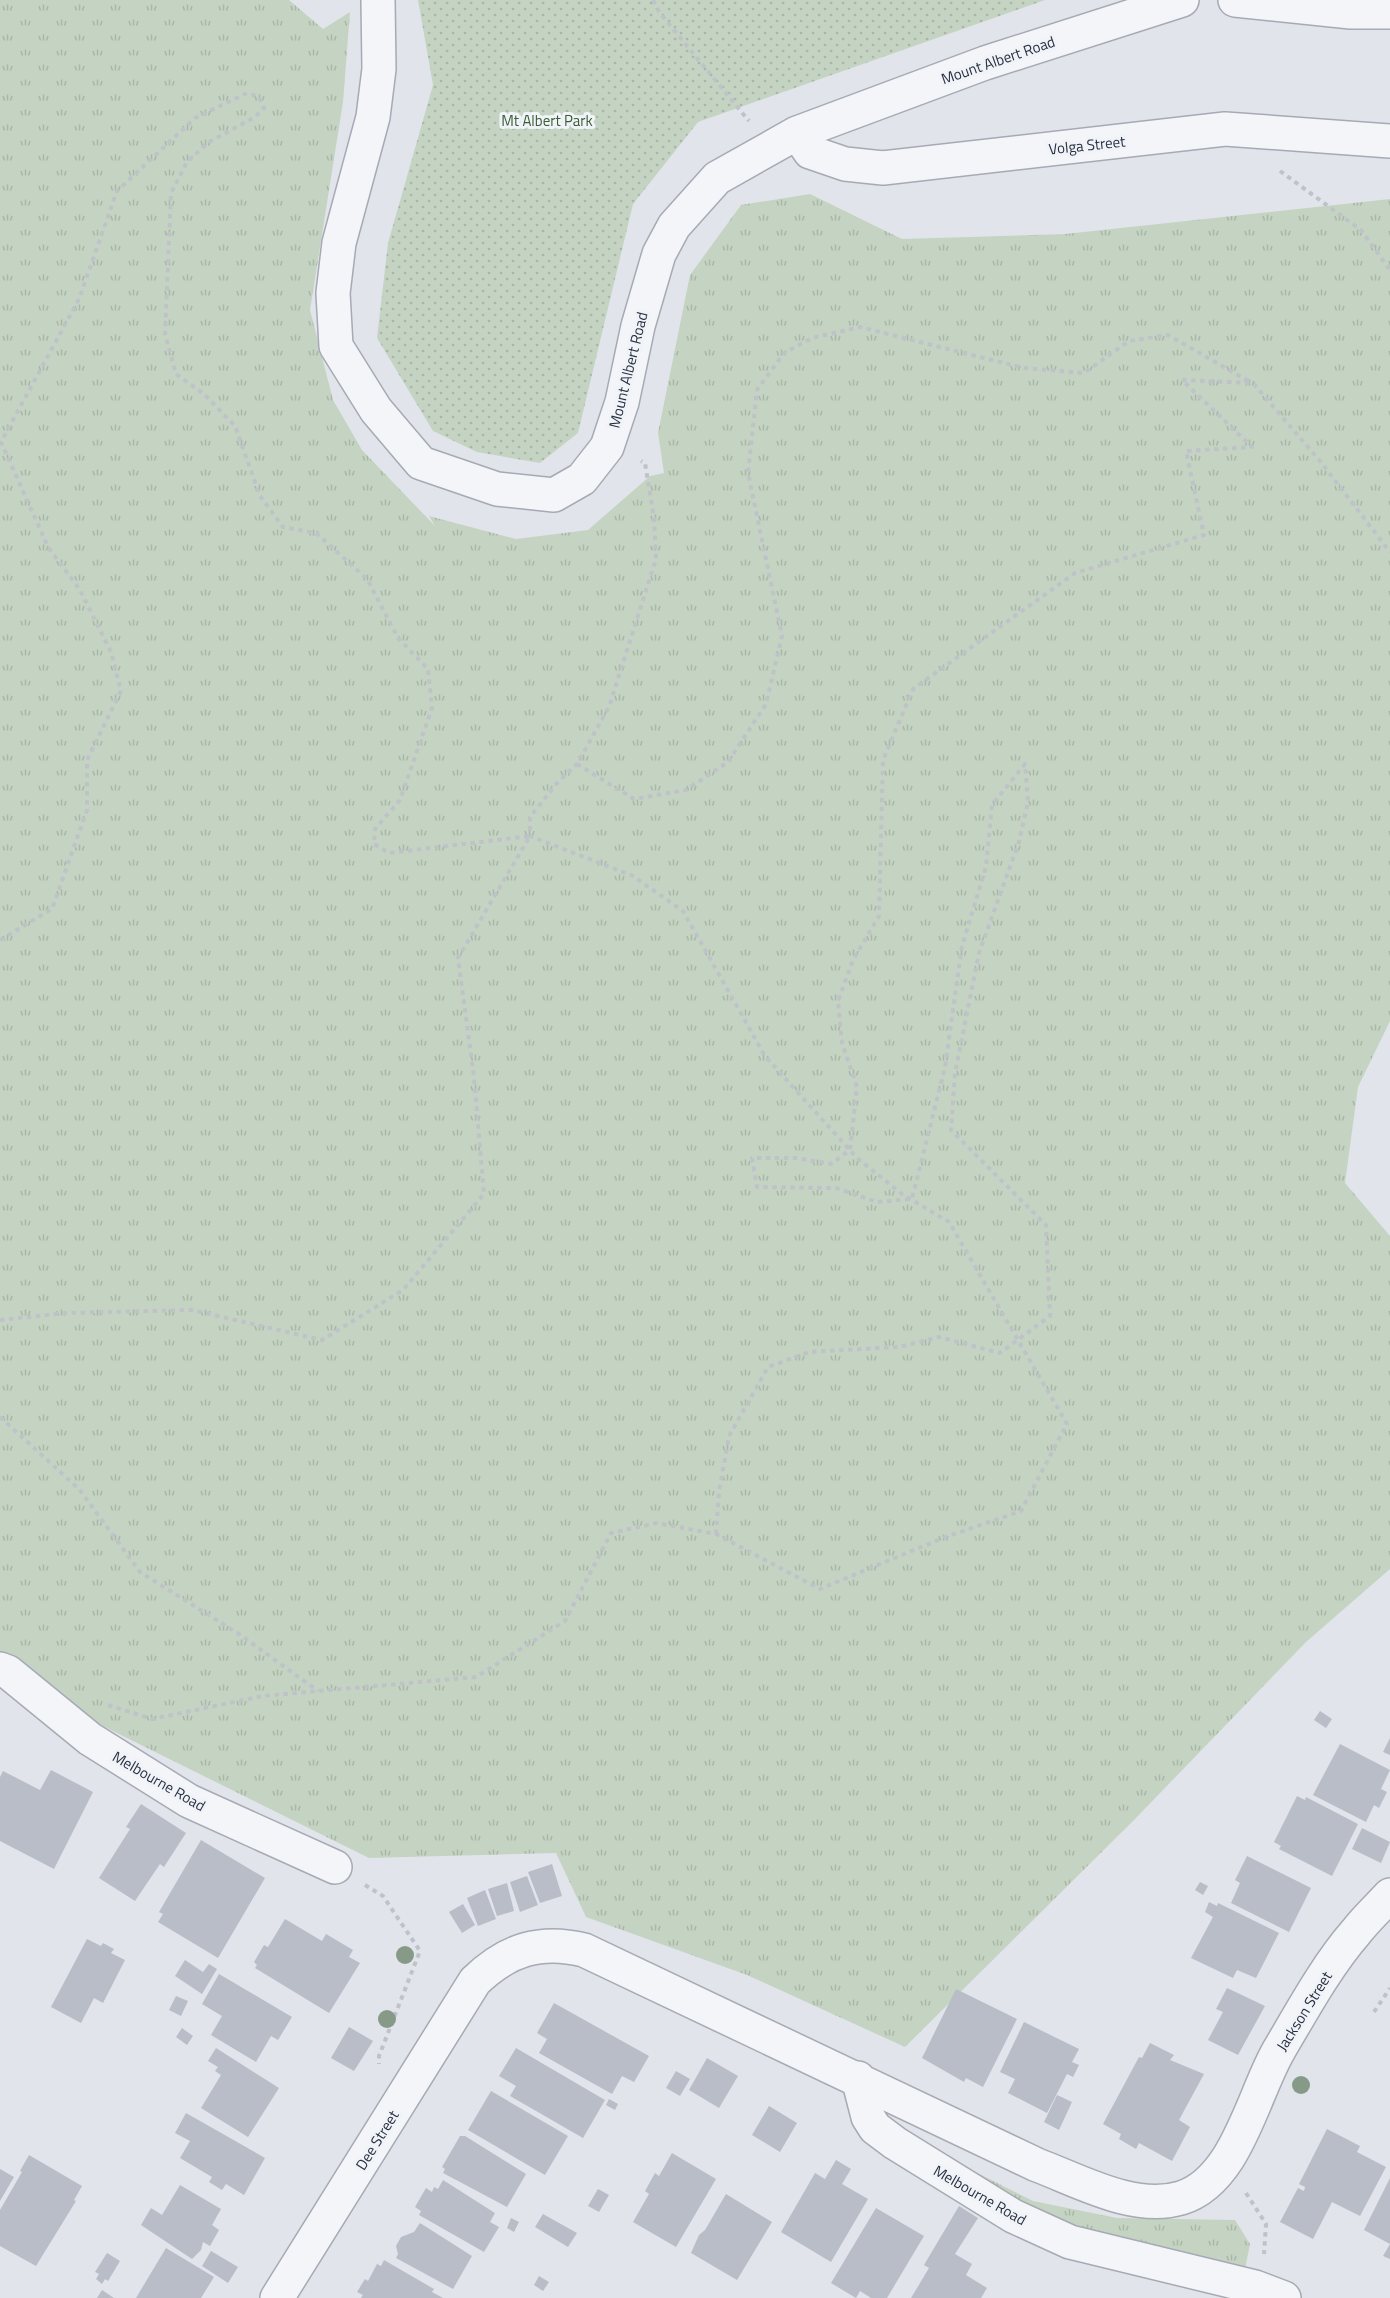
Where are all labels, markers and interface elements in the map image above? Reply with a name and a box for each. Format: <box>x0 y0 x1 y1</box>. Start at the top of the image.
street label: Mount Albert Road <box>938 30 1058 90</box>
park label: Mt Albert Park <box>501 109 593 132</box>
street label: Volga Street <box>1048 129 1127 160</box>
street label: Mount Albert Road <box>602 309 654 431</box>
street label: Melbourne Road <box>108 1745 210 1817</box>
street label: Jackson Street <box>1270 1966 1338 2055</box>
street label: Dee Street <box>350 2105 405 2174</box>
street label: Melbourne Road <box>929 2159 1031 2231</box>

